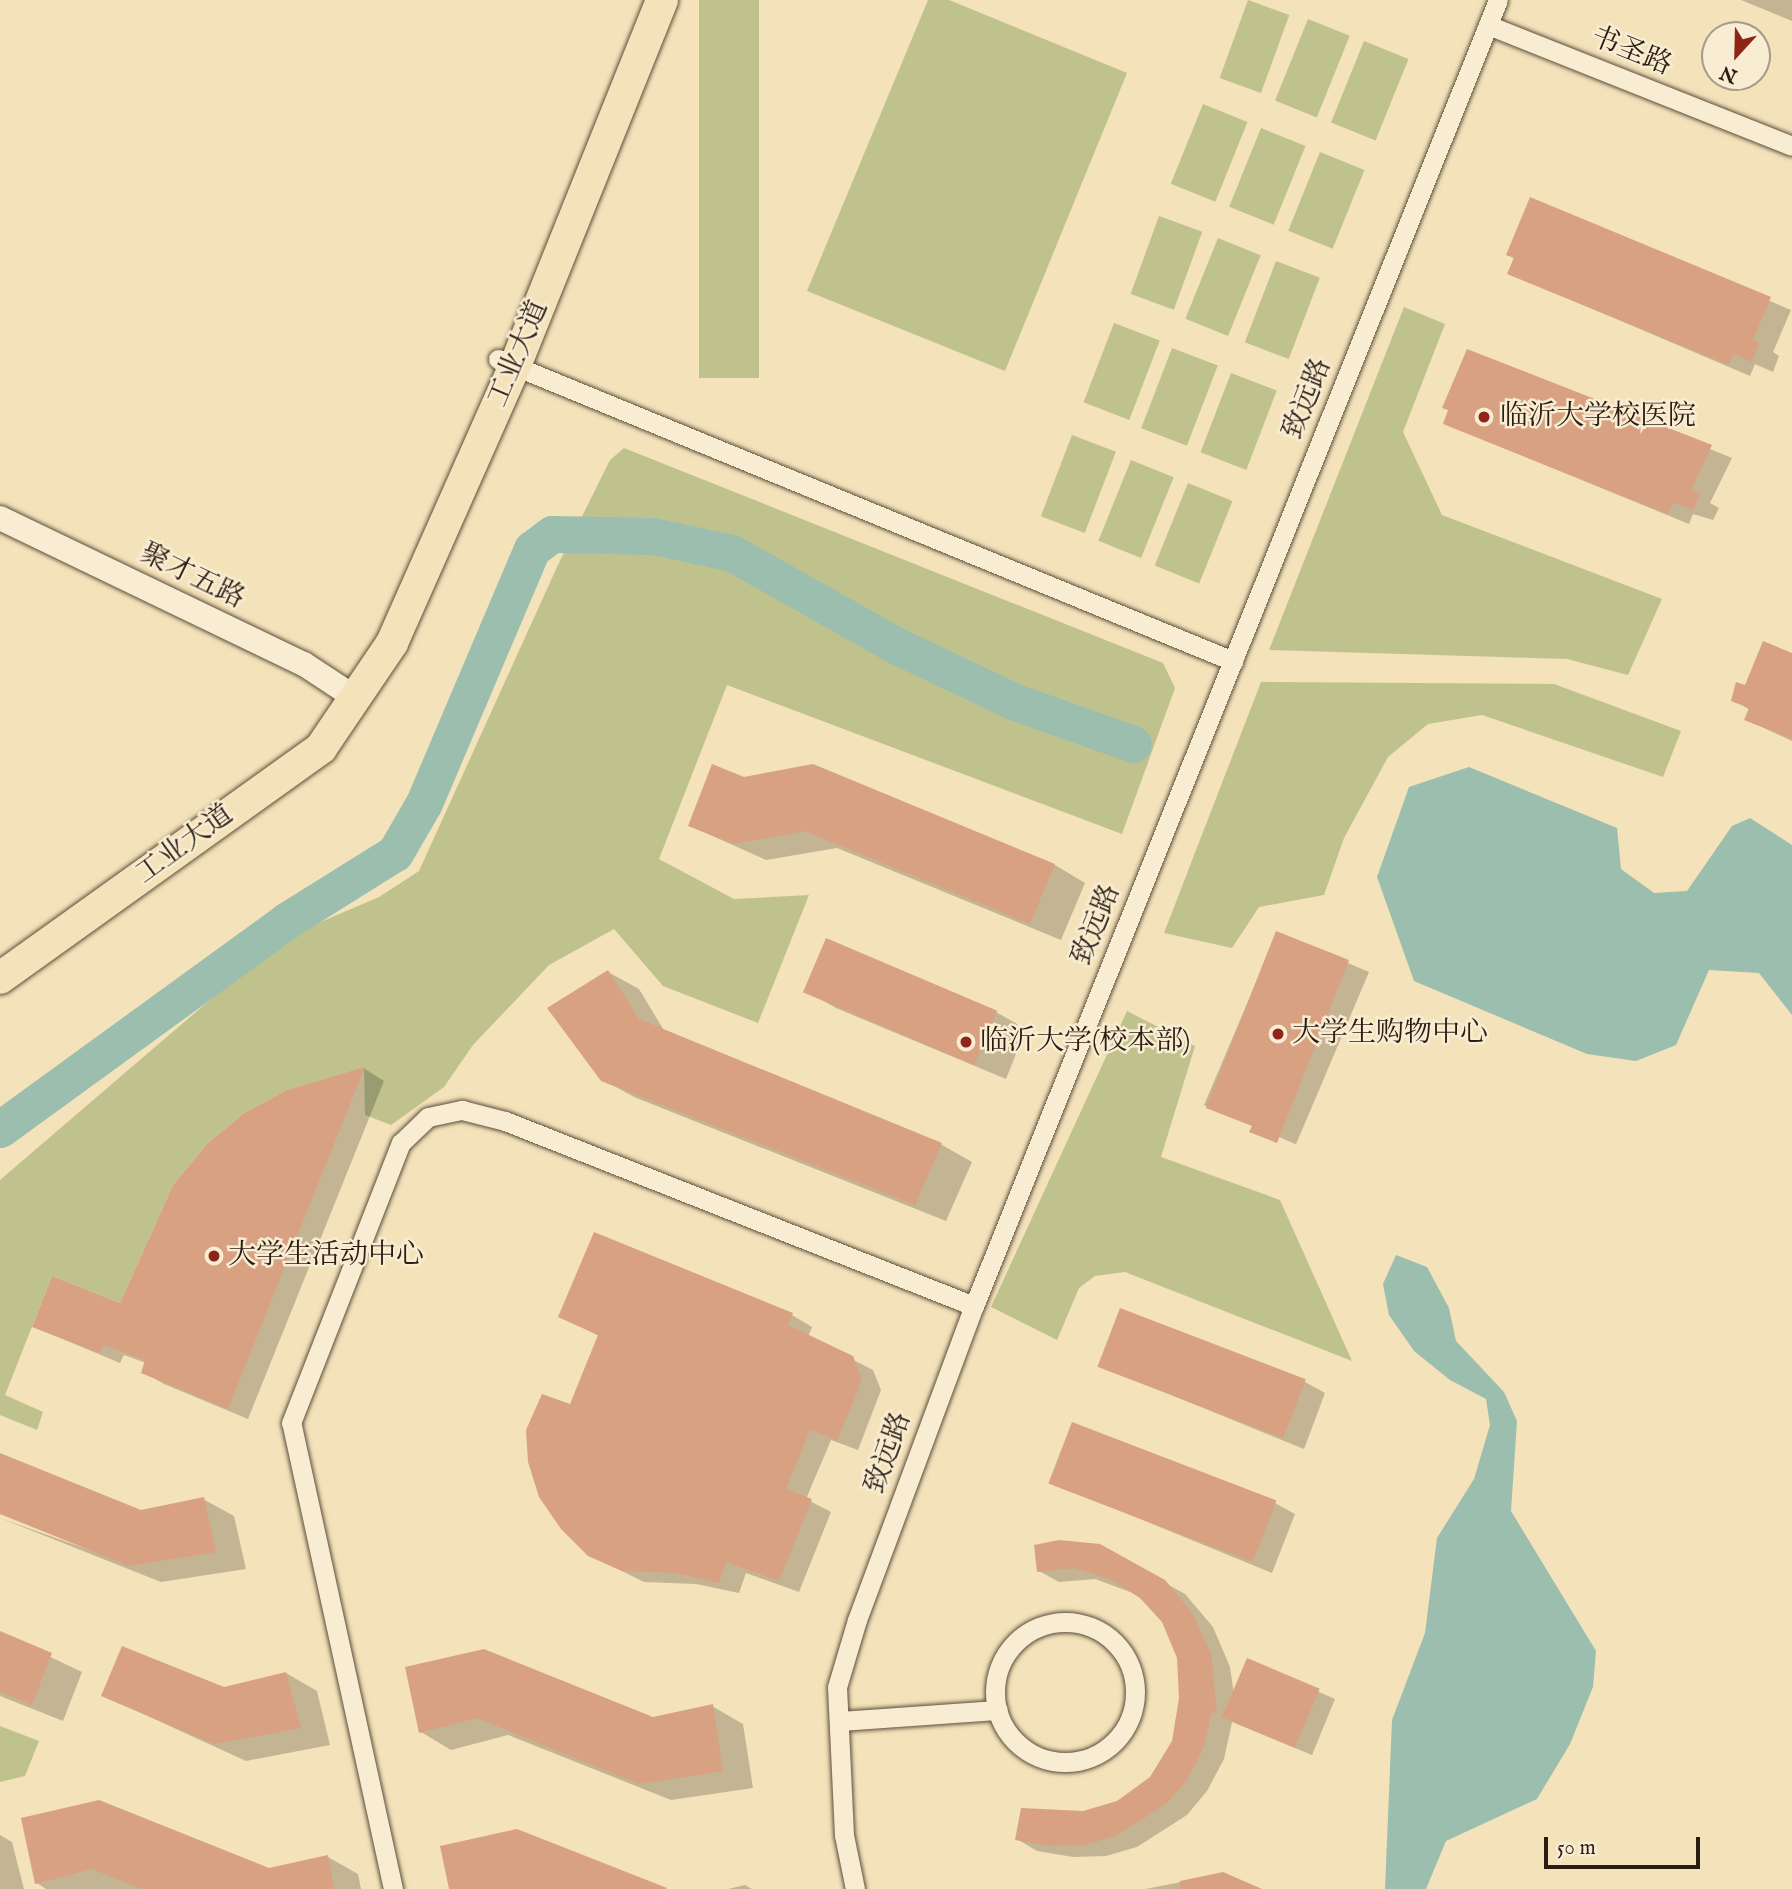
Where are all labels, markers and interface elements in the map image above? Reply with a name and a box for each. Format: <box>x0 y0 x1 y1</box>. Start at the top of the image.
street label: 书圣路 <box>1586 21 1676 83</box>
north arrow <box>1701 21 1771 91</box>
text: N <box>1717 59 1741 88</box>
street label: 工业大道 <box>482 296 556 412</box>
street label: 致远路 <box>1277 354 1339 444</box>
place label: 临沂大学校医院 <box>1500 400 1696 434</box>
marker: 临沂大学校医院 <box>1474 407 1494 427</box>
street label: 聚才五路 <box>134 537 250 617</box>
street label: 工业大道 <box>130 798 240 892</box>
street label: 致远路 <box>1066 880 1128 970</box>
place label: 大学生购物中心 <box>1292 1017 1488 1051</box>
place label: 临沂大学(校本部) <box>980 1025 1190 1059</box>
marker: 大学生购物中心 <box>1270 1026 1286 1042</box>
marker: 临沂大学(校本部) <box>958 1034 974 1050</box>
place label: 大学生活动中心 <box>228 1239 424 1273</box>
marker: 大学生活动中心 <box>206 1248 222 1264</box>
street label: 致远路 <box>859 1408 919 1498</box>
scale bar <box>1547 1822 1703 1866</box>
text: 50 m <box>1557 1835 1596 1862</box>

